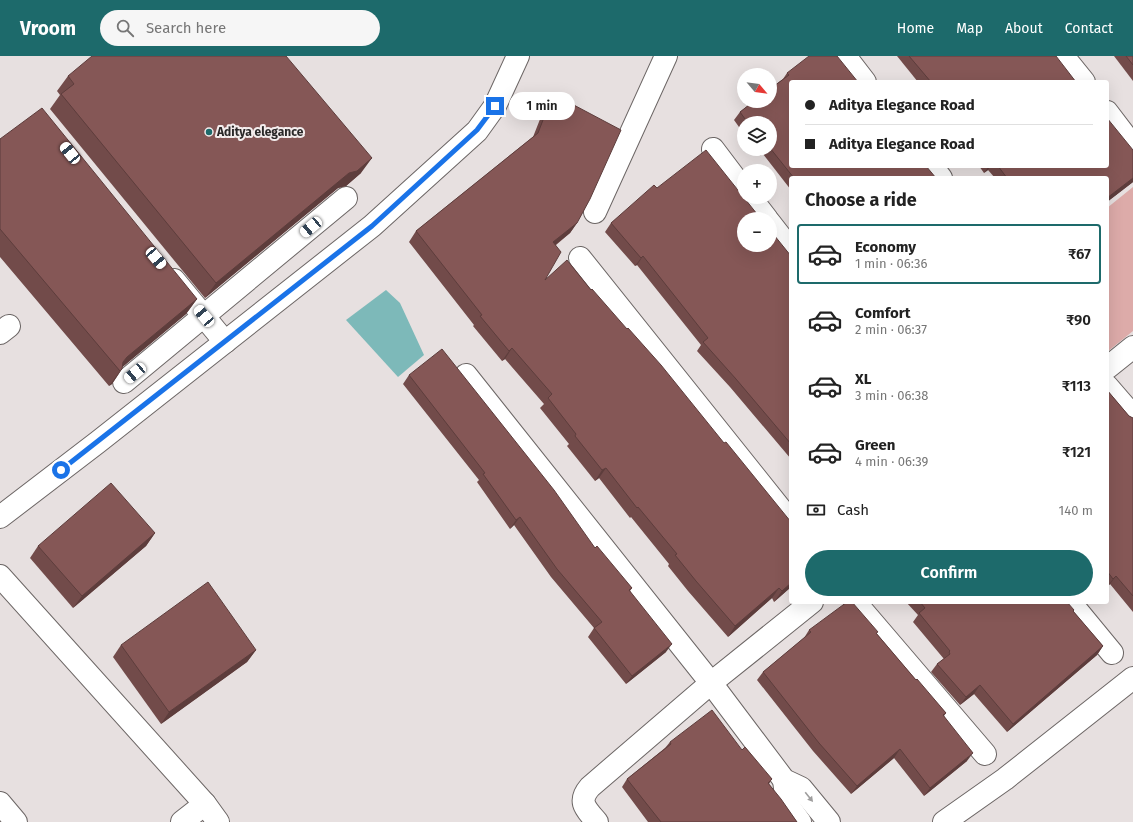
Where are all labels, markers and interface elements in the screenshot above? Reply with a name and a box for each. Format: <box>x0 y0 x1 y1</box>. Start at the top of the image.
search box <box>100 10 380 46</box>
text: Vroom <box>20 17 76 40</box>
icon: search <box>114 17 136 39</box>
text: Search here <box>146 19 226 37</box>
text: Home <box>897 20 934 37</box>
text: Map <box>956 20 983 37</box>
text: About <box>1005 20 1043 37</box>
text: Contact <box>1065 20 1113 37</box>
north arrow <box>737 68 777 108</box>
map controls <box>737 68 777 252</box>
callout: 1 min <box>509 92 575 120</box>
text: Aditya Elegance Road <box>829 96 975 114</box>
route end <box>486 97 504 115</box>
text: 1 min <box>526 98 558 113</box>
button: layers <box>737 116 777 156</box>
place label: Aditya elegance <box>216 125 304 139</box>
marker: Aditya elegance <box>204 127 214 137</box>
text: Aditya Elegance Road <box>829 135 975 153</box>
car <box>58 140 82 166</box>
button: + <box>737 164 777 204</box>
text: Choose a ride <box>805 189 917 211</box>
button: − <box>737 212 777 252</box>
car <box>298 215 324 239</box>
icon: car <box>807 236 843 272</box>
text: Economy <box>855 238 916 256</box>
car <box>144 245 168 271</box>
text: ₹67 <box>1068 245 1091 263</box>
text: 1 min · 06:36 <box>855 256 927 271</box>
icon: car <box>807 302 843 338</box>
car <box>192 303 216 329</box>
text: Comfort <box>855 304 911 322</box>
text: ₹90 <box>1066 311 1091 329</box>
text: 2 min · 06:37 <box>855 322 927 337</box>
car <box>122 361 148 385</box>
icon: car <box>807 368 843 404</box>
text: XL <box>855 370 871 388</box>
text: ₹113 <box>1062 377 1091 395</box>
text: 3 min · 06:38 <box>855 388 928 403</box>
icon: car <box>807 434 843 470</box>
text: Green <box>855 436 895 454</box>
text: ₹121 <box>1062 443 1091 461</box>
text: 4 min · 06:39 <box>855 454 928 469</box>
route start <box>52 461 70 479</box>
icon: cash <box>805 499 827 521</box>
text: Cash <box>837 501 869 519</box>
text: 140 m <box>1059 503 1093 518</box>
button: Confirm <box>805 550 1093 596</box>
one-way arrow <box>804 792 813 803</box>

